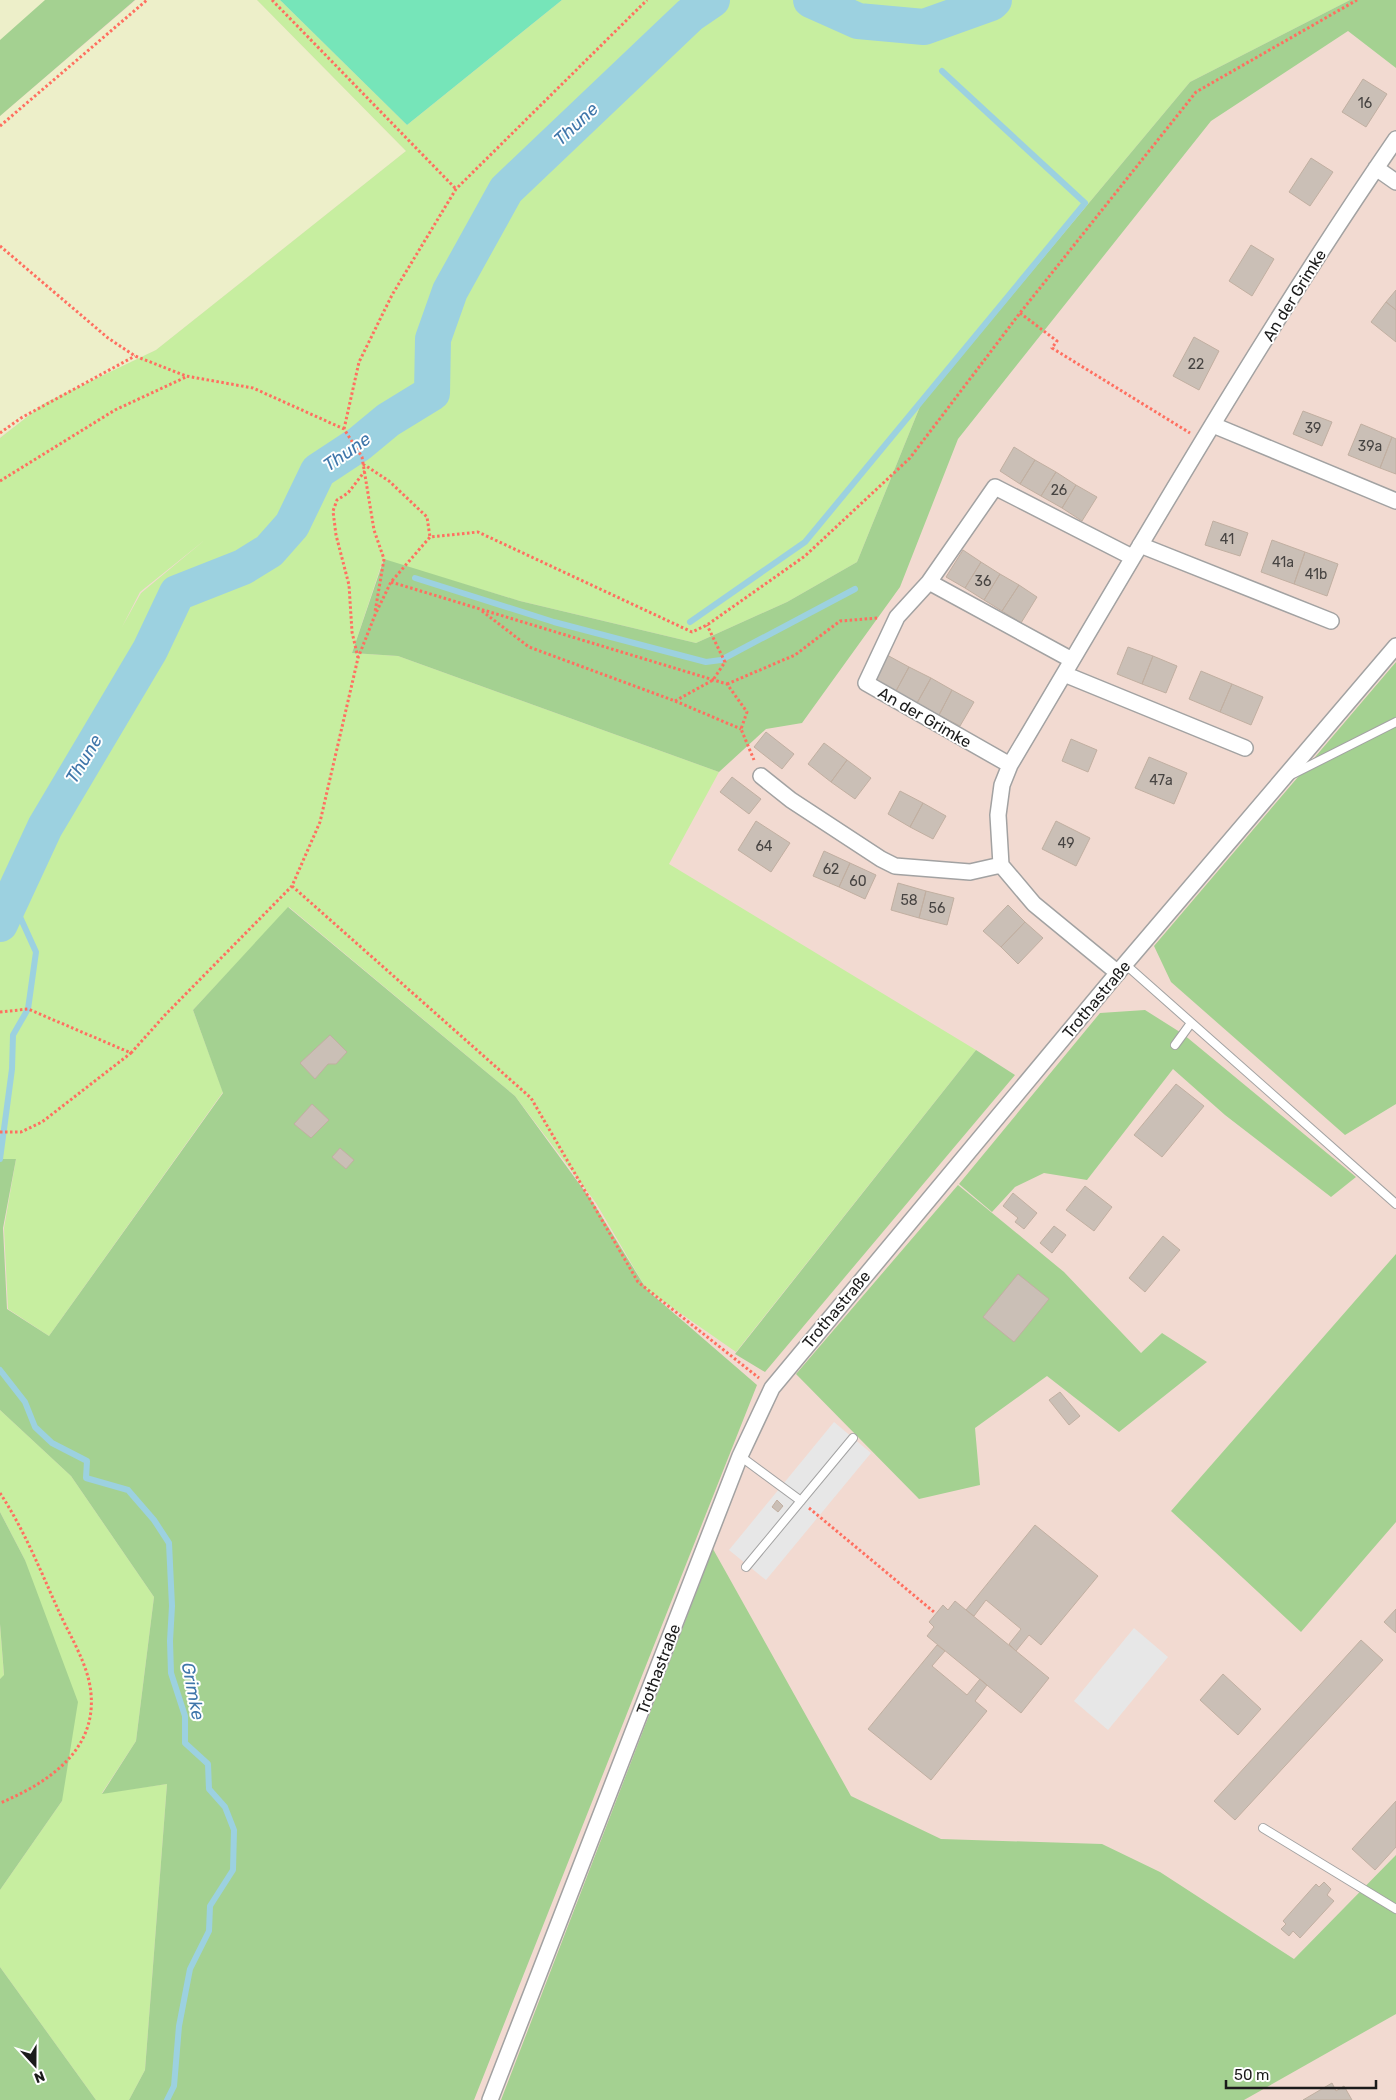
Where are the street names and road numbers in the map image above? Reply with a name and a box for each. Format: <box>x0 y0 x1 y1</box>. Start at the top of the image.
street label: An der Grimke <box>1259 246 1330 345</box>
street label: An der Grimke <box>875 683 975 752</box>
street label: Trothastraße <box>1058 957 1134 1042</box>
street label: Trothastraße <box>798 1267 874 1352</box>
street label: Trothastraße <box>633 1621 684 1717</box>

